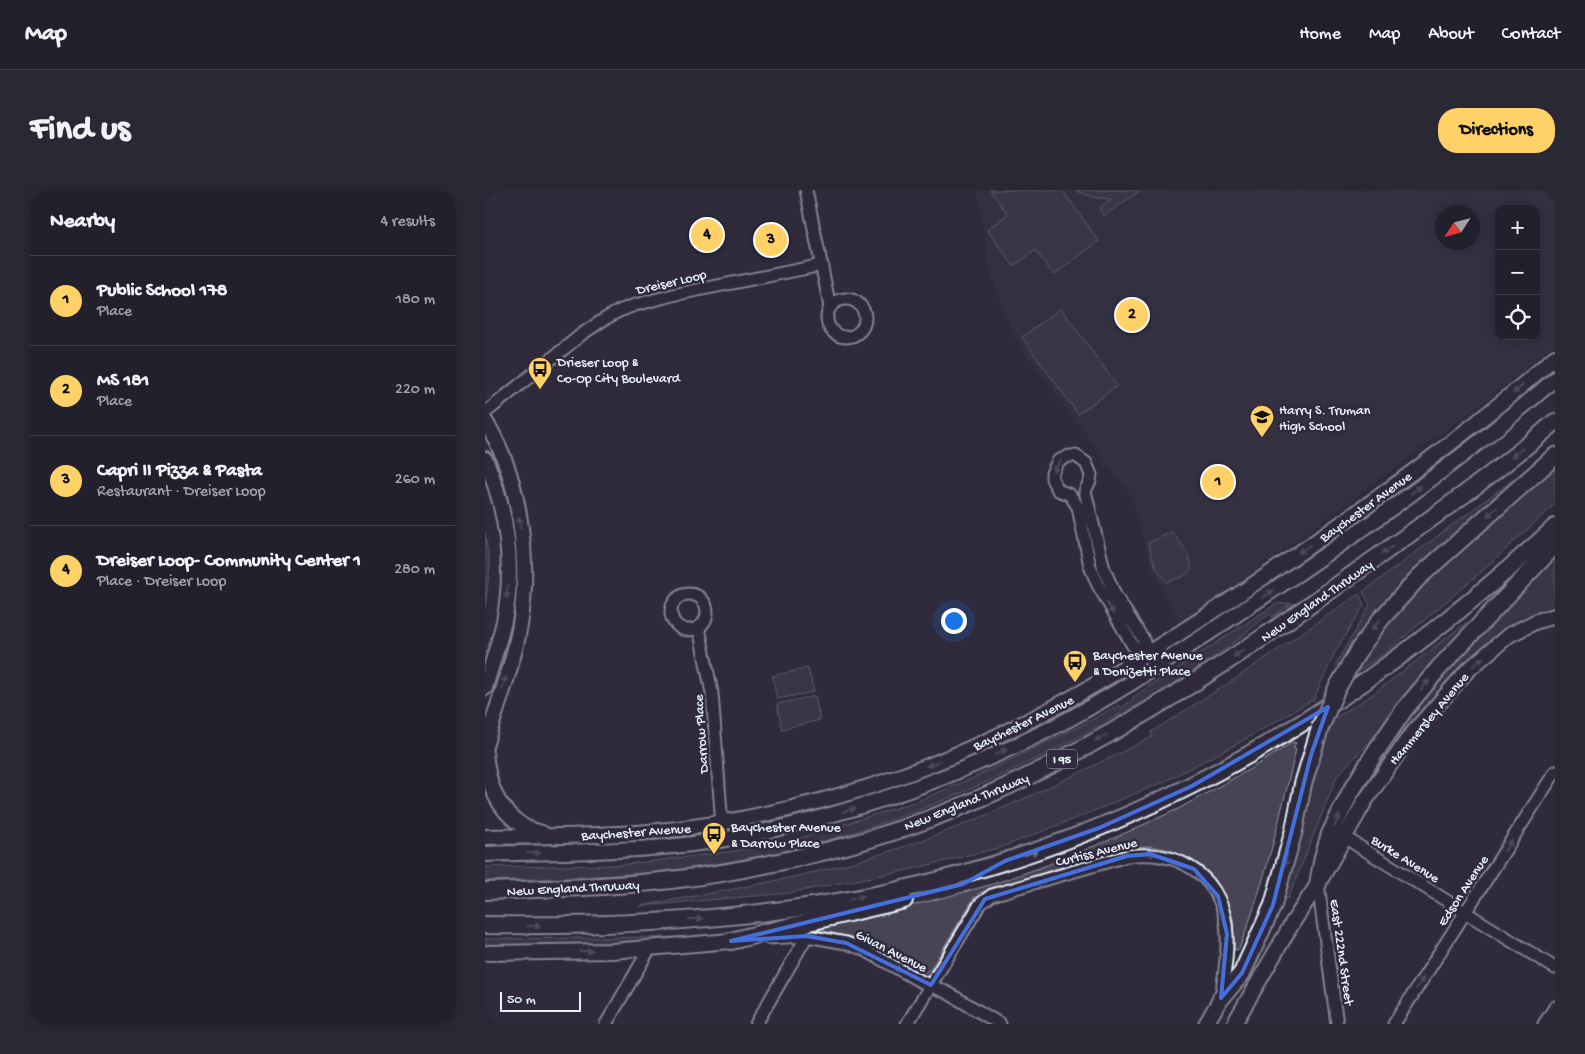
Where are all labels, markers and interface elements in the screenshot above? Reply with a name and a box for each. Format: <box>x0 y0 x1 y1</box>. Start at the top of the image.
text: Map <box>25 20 67 49</box>
text: Home <box>1299 24 1341 45</box>
text: Map <box>1369 24 1400 45</box>
text: About <box>1428 24 1474 45</box>
text: Contact <box>1502 24 1560 45</box>
button: Directions <box>1438 108 1555 153</box>
text: Find us <box>30 110 130 151</box>
north arrow <box>1435 205 1480 250</box>
map controls <box>1495 205 1540 340</box>
button: + <box>1495 205 1540 250</box>
text: Nearby <box>50 210 115 235</box>
text: 4 results <box>380 213 435 232</box>
pin: 4 <box>691 216 723 254</box>
pin: 3 <box>755 221 787 259</box>
button: − <box>1495 250 1540 295</box>
street label: Dreiser Loop <box>634 267 708 300</box>
text: Public School 178 <box>97 280 228 303</box>
text: 1 <box>63 291 69 310</box>
text: 180 m <box>396 291 435 310</box>
button: locate <box>1495 295 1540 340</box>
pin: 2 <box>1116 296 1148 334</box>
text: Place <box>97 303 132 322</box>
place label: Drieser Loop & Co-Op City Boulevard <box>556 355 682 388</box>
bus stop icon: Drieser Loop & Co-Op City Boulevard <box>527 356 553 390</box>
text: MS 181 <box>97 370 149 393</box>
text: 2 <box>62 381 70 400</box>
text: 220 m <box>395 381 435 400</box>
one-way arrow <box>1512 384 1525 395</box>
text: Place <box>97 393 132 412</box>
place label: Harry S. Truman High School <box>1279 403 1371 436</box>
school or university icon: Harry S. Truman High School <box>1249 404 1275 438</box>
one-way arrow <box>1511 448 1524 459</box>
one-way arrow <box>1052 459 1061 473</box>
text: Capri II Pizza & Pasta <box>97 460 262 483</box>
pin: 1 <box>1202 463 1234 501</box>
street label: Baychester Avenue <box>1316 468 1417 548</box>
text: 3 <box>62 471 70 490</box>
text: 260 m <box>395 471 435 490</box>
text: Restaurant · Dreiser Loop <box>97 483 266 502</box>
one-way arrow <box>1409 485 1423 495</box>
one-way arrow <box>1486 506 1499 517</box>
one-way arrow <box>516 515 524 531</box>
one-way arrow <box>1297 544 1311 554</box>
one-way arrow <box>1380 545 1394 555</box>
text: Dreiser Loop- Community Center 1 <box>97 550 361 573</box>
street label: New England Thruway <box>1258 557 1377 647</box>
text: 4 <box>62 561 70 580</box>
text: 280 m <box>394 561 435 580</box>
text: Place · Dreiser Loop <box>97 573 226 592</box>
one-way arrow <box>503 584 511 600</box>
one-way arrow <box>1262 589 1275 599</box>
one-way arrow <box>1106 601 1114 616</box>
your location <box>941 608 967 634</box>
one-way arrow <box>1371 618 1382 631</box>
place label: Baychester Avenue & Donizetti Place <box>1092 648 1204 681</box>
one-way arrow <box>1233 648 1246 658</box>
bus stop icon: Baychester Avenue & Donizetti Place <box>1062 649 1088 683</box>
one-way arrow <box>1472 657 1484 668</box>
street label: Hammersley Avenue <box>1386 669 1474 769</box>
one-way arrow <box>501 675 509 690</box>
one-way arrow <box>1419 679 1430 691</box>
street label: Baychester Avenue <box>970 692 1078 756</box>
street label: Darrow Place <box>691 693 714 775</box>
one-way arrow <box>1094 734 1108 743</box>
one-way arrow <box>994 748 1008 756</box>
road number: I 95 <box>1047 750 1077 768</box>
one-way arrow <box>925 760 940 768</box>
street label: New England Thruway <box>902 771 1032 836</box>
one-way arrow <box>842 805 857 813</box>
one-way arrow <box>1333 814 1341 828</box>
place label: Baychester Avenue & Darrow Place <box>730 820 842 853</box>
street label: Baychester Avenue <box>580 821 692 846</box>
bus stop icon: Baychester Avenue & Darrow Place <box>701 821 727 855</box>
street label: Burke Avenue <box>1366 832 1443 888</box>
street label: Curtiss Avenue <box>1054 835 1140 872</box>
one-way arrow <box>1503 839 1513 853</box>
one-way arrow <box>526 849 542 857</box>
one-way arrow <box>1024 849 1039 857</box>
one-way arrow <box>1142 851 1158 859</box>
street label: Edson Avenue <box>1435 852 1494 930</box>
one-way arrow <box>1282 853 1290 868</box>
street label: New England Thruway <box>506 878 640 901</box>
one-way arrow <box>850 894 866 902</box>
street label: East 222nd Street <box>1325 898 1357 1008</box>
one-way arrow <box>688 914 704 922</box>
one-way arrow <box>526 922 542 930</box>
street label: Givan Avenue <box>852 927 930 978</box>
one-way arrow <box>578 947 594 955</box>
one-way arrow <box>889 963 902 972</box>
one-way arrow <box>1415 976 1425 990</box>
scale bar <box>500 989 581 1012</box>
text: 50 m <box>507 992 536 1009</box>

